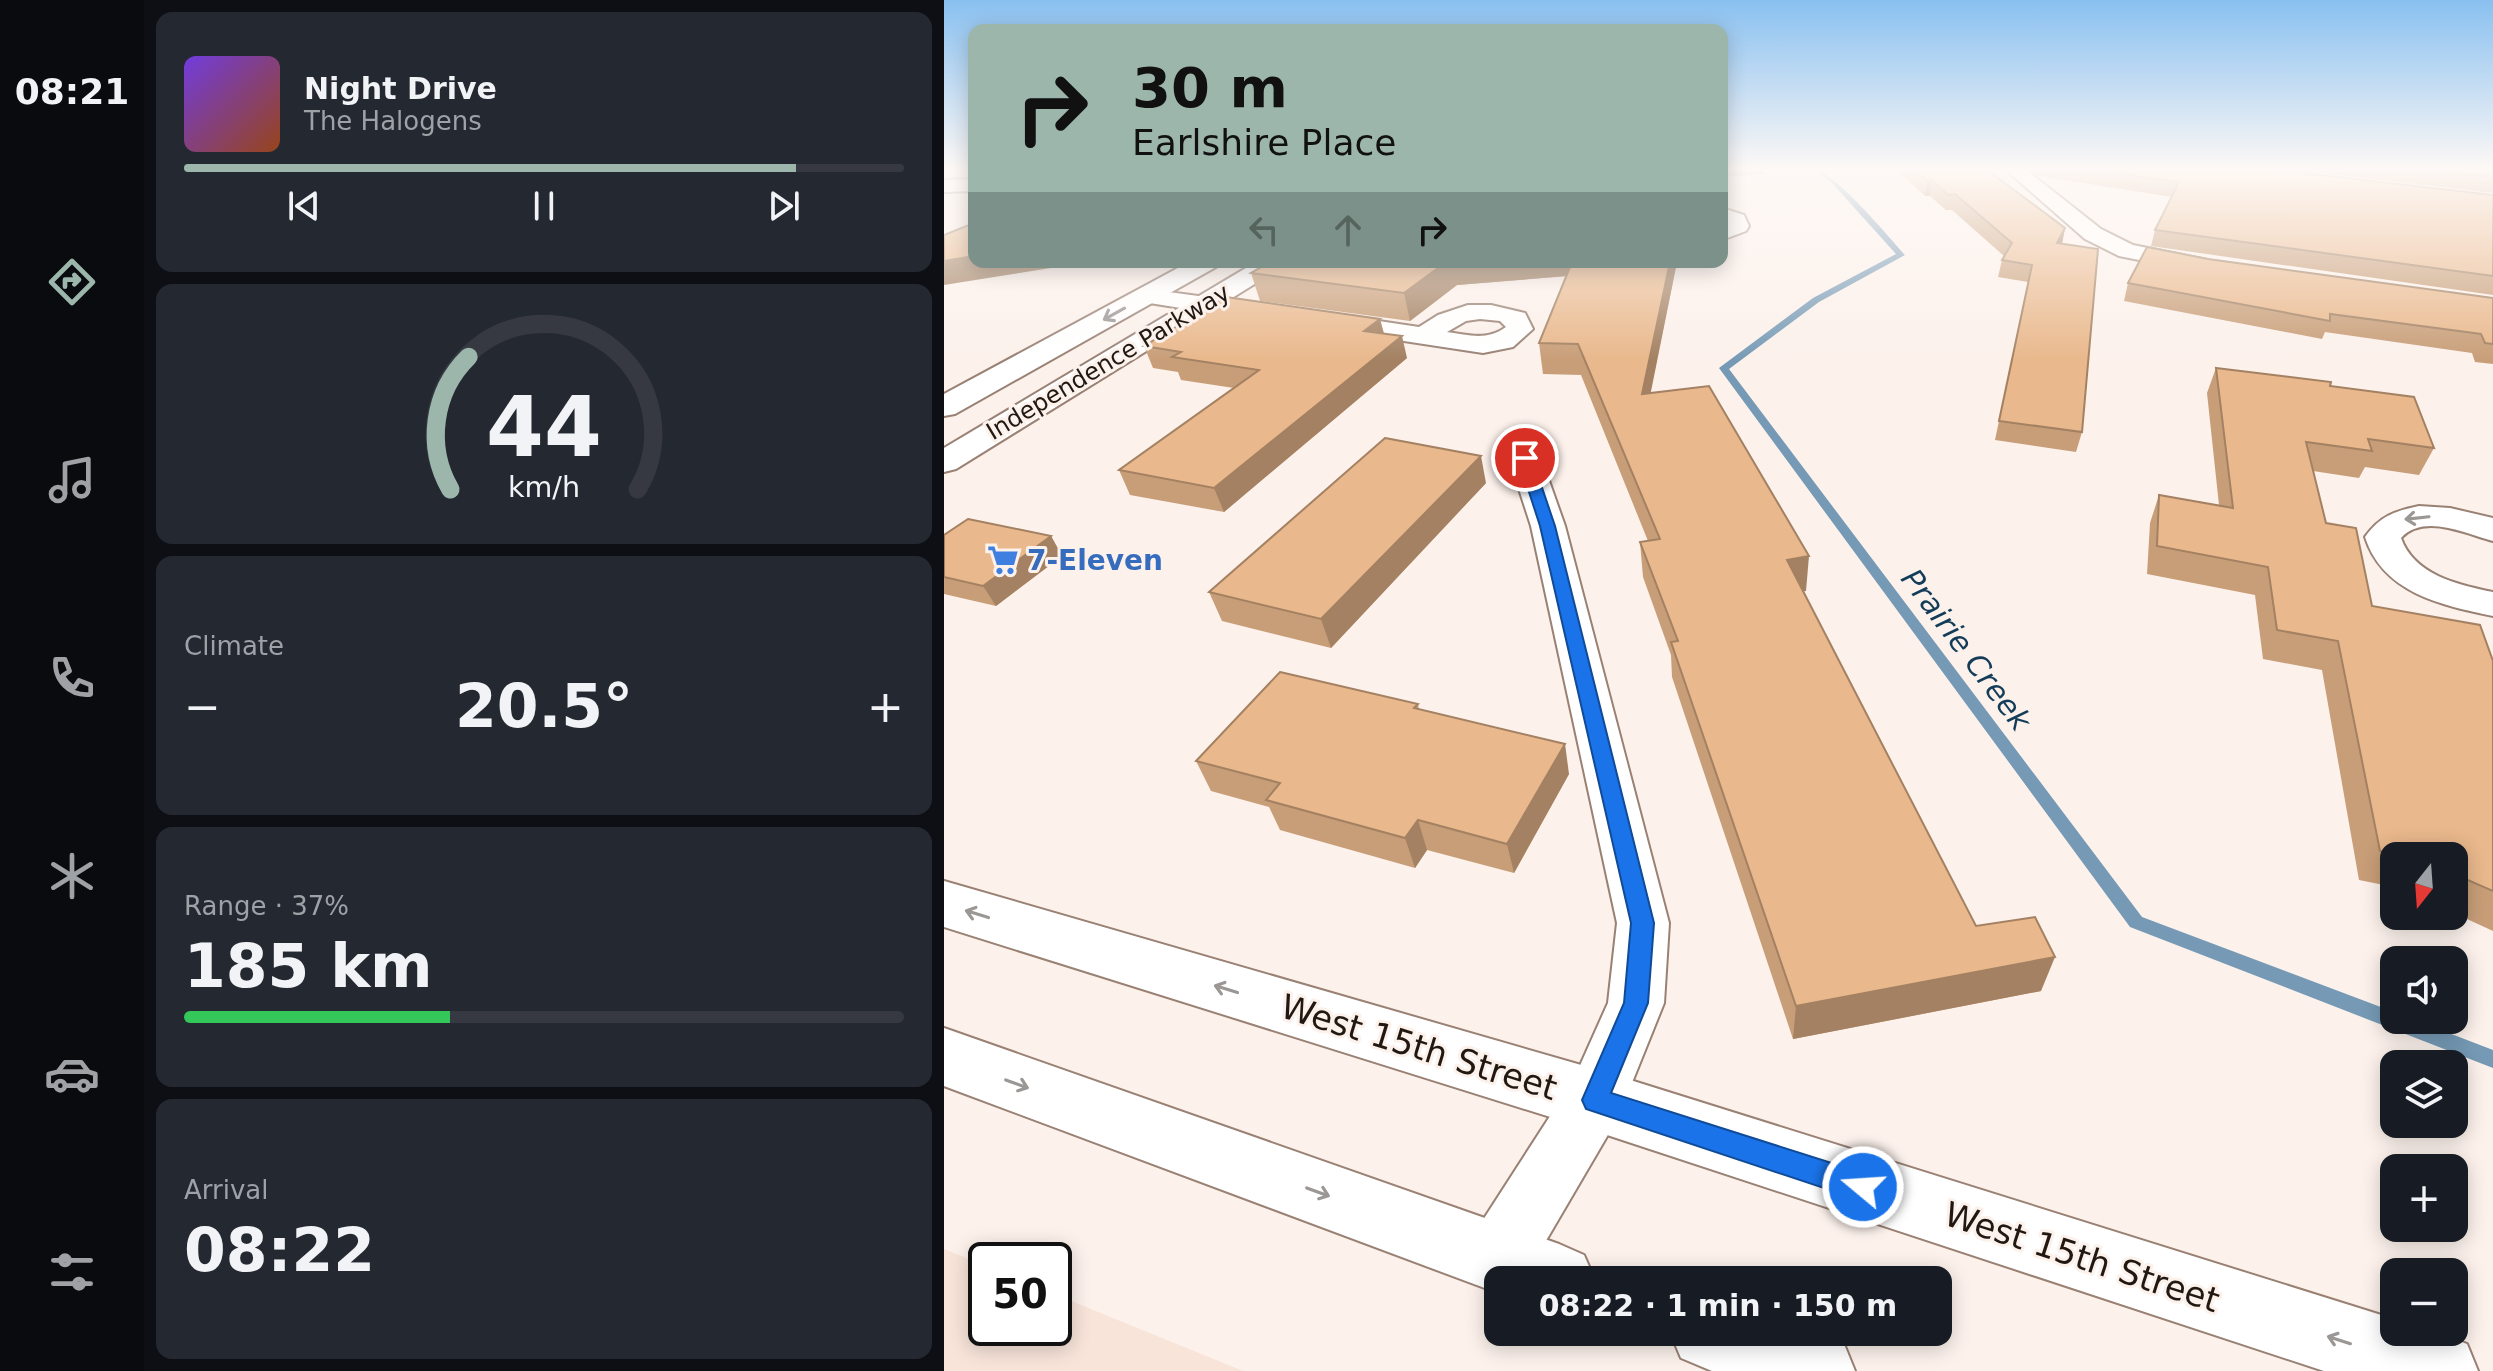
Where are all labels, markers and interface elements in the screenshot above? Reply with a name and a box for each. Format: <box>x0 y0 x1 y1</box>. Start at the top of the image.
text: 30 m <box>1132 55 1288 120</box>
icon: right <box>1000 56 1104 160</box>
text: 08:21 <box>15 71 129 112</box>
text: Night Drive <box>304 71 497 106</box>
text: The Halogens <box>304 106 482 136</box>
text: Earlshire Place <box>1132 122 1397 163</box>
icon: previous <box>282 184 326 228</box>
icon: pause <box>522 184 566 228</box>
icon: next <box>762 184 806 228</box>
icon: left <box>1242 208 1286 252</box>
icon: ahead <box>1326 208 1370 252</box>
icon: right <box>1410 208 1454 252</box>
icon: directions <box>44 254 100 310</box>
street label: Independence Parkway <box>981 278 1235 446</box>
one-way arrow <box>1103 306 1126 322</box>
text: 44 <box>486 378 602 475</box>
pin <box>1491 424 1559 492</box>
icon: arrive <box>1503 436 1547 480</box>
icon: music <box>44 452 100 508</box>
text: km/h <box>508 470 580 504</box>
one-way arrow <box>2404 511 2431 526</box>
supermarket icon: 7-Eleven <box>986 543 1020 577</box>
place label: 7-Eleven <box>1027 544 1163 577</box>
water label: Prairie Creek <box>1894 562 2040 739</box>
text: Climate <box>184 631 284 661</box>
icon: phone <box>44 650 100 706</box>
text: 20.5° <box>455 671 633 741</box>
text: − <box>184 681 221 732</box>
text: + <box>867 681 904 732</box>
north arrow <box>2380 842 2468 930</box>
map controls <box>2380 842 2468 1346</box>
icon: climate <box>44 848 100 904</box>
text: Range · 37% <box>184 891 349 921</box>
one-way arrow <box>964 906 990 921</box>
text: 185 km <box>184 931 433 1001</box>
button: sound <box>2380 946 2468 1034</box>
one-way arrow <box>1213 981 1239 996</box>
street label: West 15th Street <box>1276 986 1562 1108</box>
icon: car <box>44 1046 100 1102</box>
button: layers <box>2380 1050 2468 1138</box>
one-way arrow <box>1005 1077 1030 1092</box>
position arrow <box>1821 1145 1905 1229</box>
button: + <box>2380 1154 2468 1242</box>
text: Arrival <box>184 1175 268 1205</box>
one-way arrow <box>1305 1186 1330 1201</box>
street label: West 15th Street <box>1939 1194 2225 1320</box>
text: 08:22 <box>184 1215 375 1285</box>
speed limit sign: 50 <box>968 1242 1072 1346</box>
icon: filters <box>44 1244 100 1300</box>
button: − <box>2380 1258 2468 1346</box>
text: 08:22 · 1 min · 150 m <box>1539 1288 1897 1323</box>
one-way arrow <box>2326 1332 2352 1347</box>

